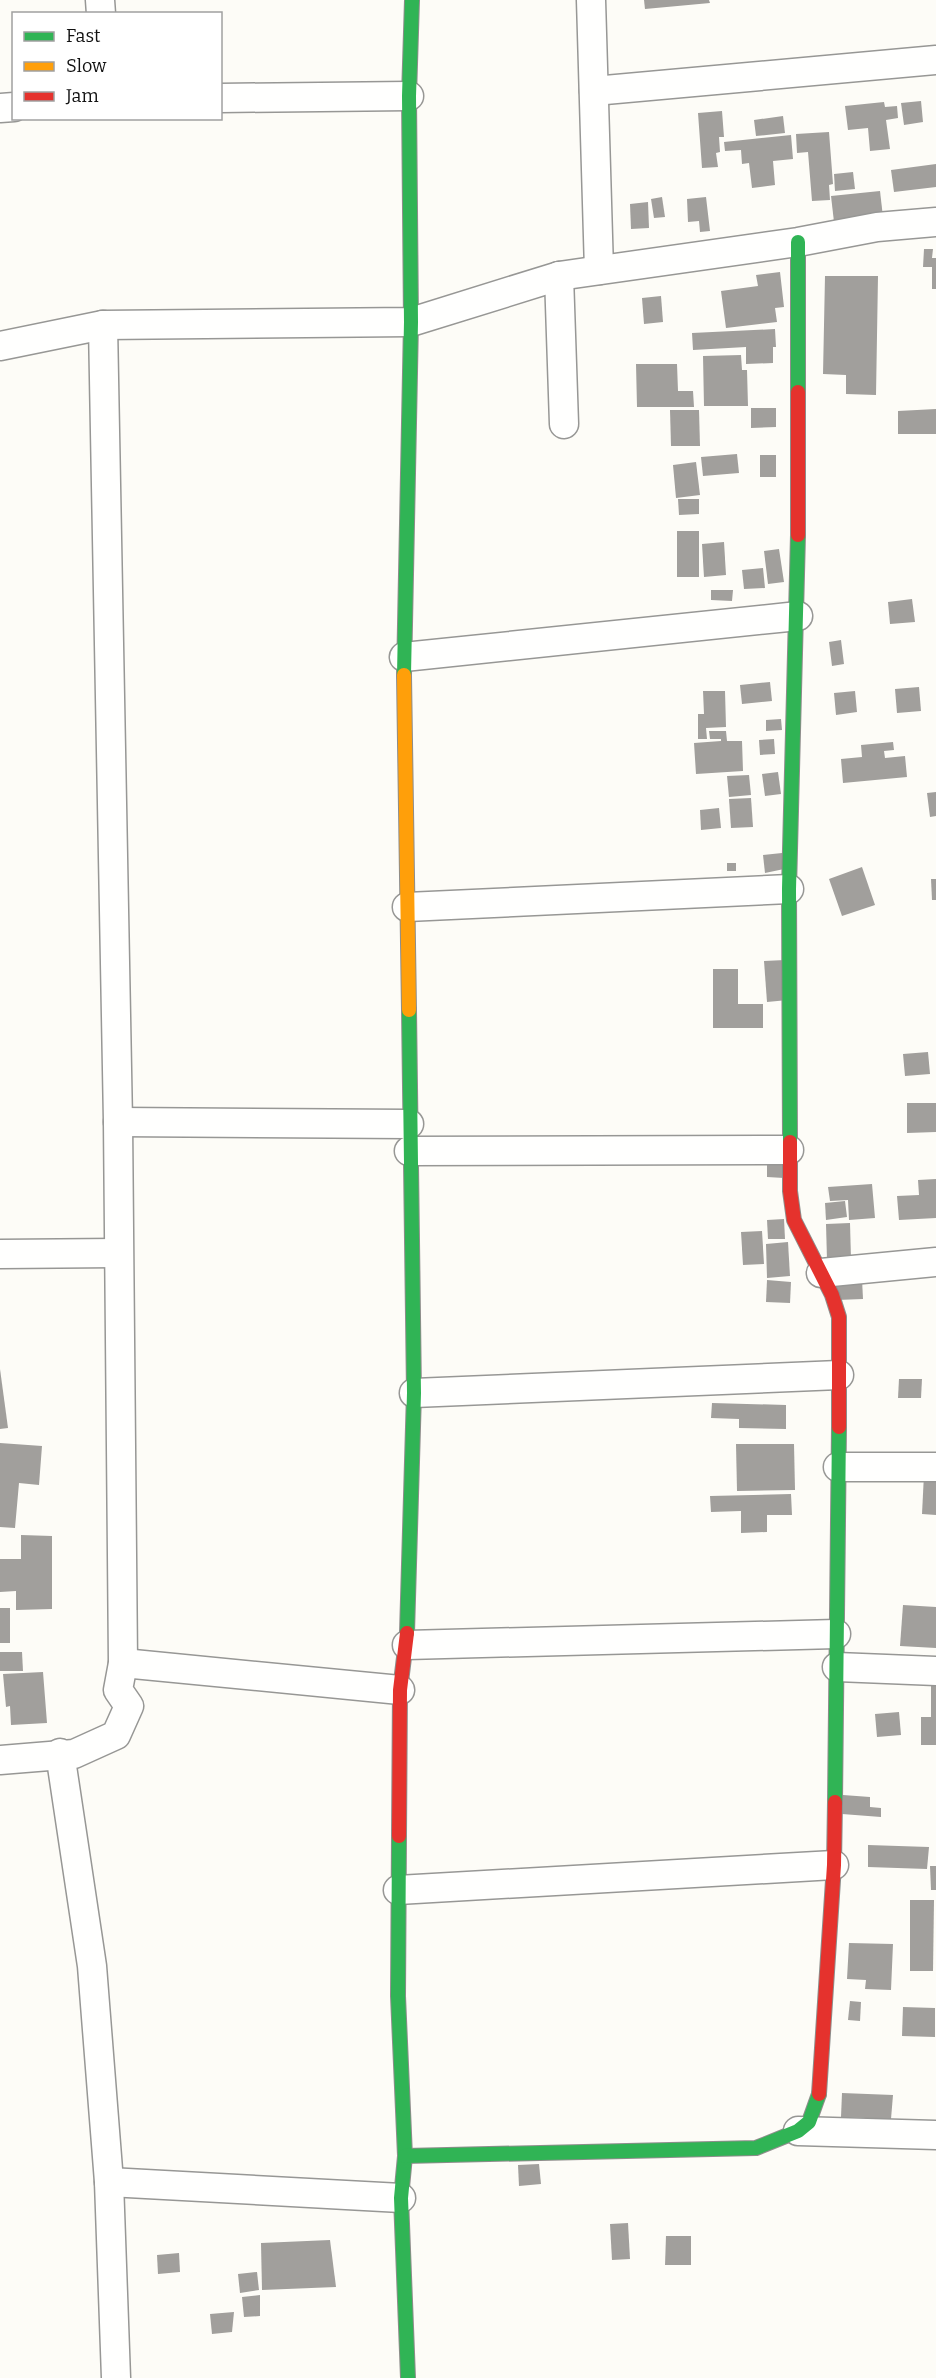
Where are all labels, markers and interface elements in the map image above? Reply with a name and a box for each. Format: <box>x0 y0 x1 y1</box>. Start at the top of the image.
legend <box>12 12 222 120</box>
text: Fast <box>66 25 101 47</box>
text: Slow <box>66 55 107 77</box>
text: Jam <box>65 85 99 107</box>

